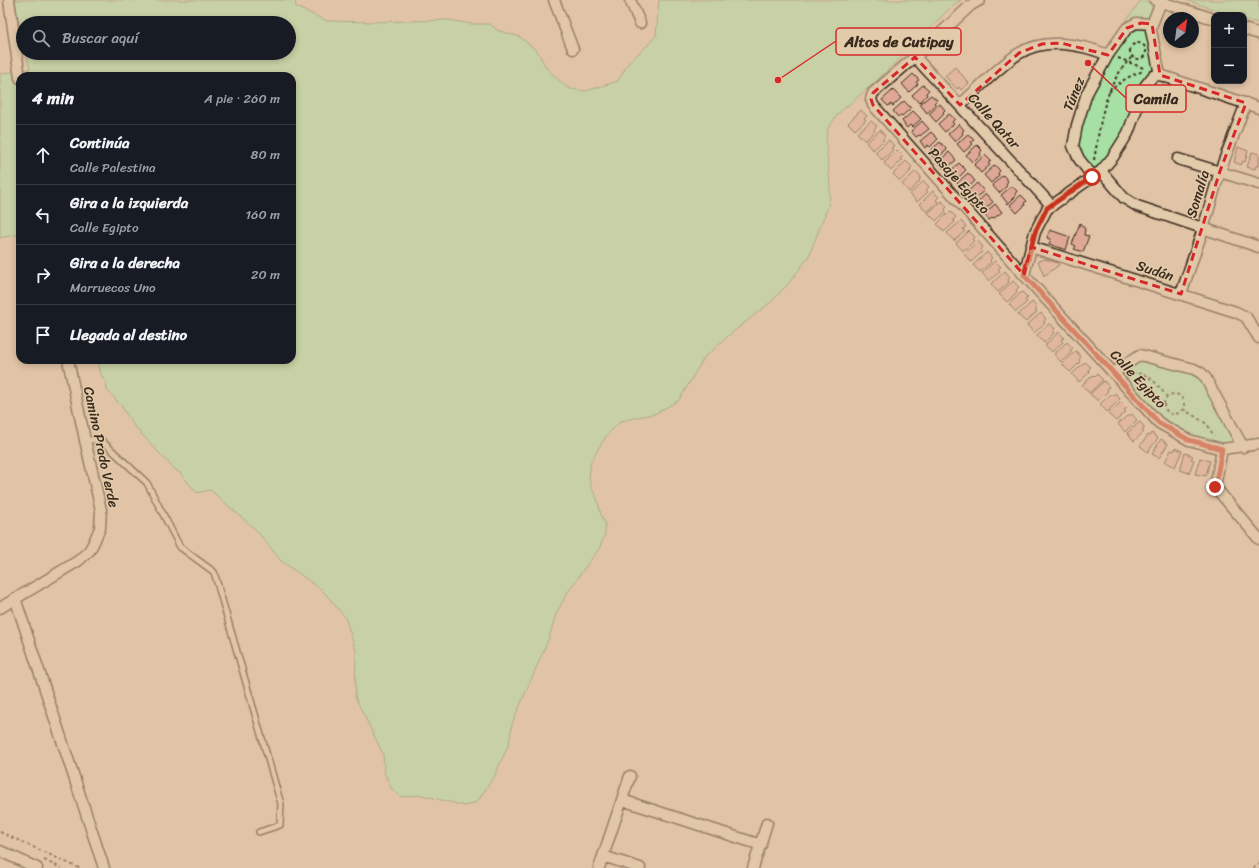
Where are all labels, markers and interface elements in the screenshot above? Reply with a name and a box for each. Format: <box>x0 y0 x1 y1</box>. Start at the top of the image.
north arrow <box>1163 12 1199 48</box>
map controls <box>1211 12 1247 84</box>
button: + <box>1211 12 1247 48</box>
search box <box>16 16 296 60</box>
text: Buscar aquí <box>62 25 139 51</box>
icon: search <box>30 27 52 49</box>
callout: Altos de Cutipay <box>836 28 961 55</box>
text: Altos de Cutipay <box>843 29 955 55</box>
button: − <box>1211 48 1247 84</box>
street label: Túnez <box>1056 73 1092 115</box>
text: 4 min <box>32 83 74 113</box>
callout: Camila <box>1126 85 1186 112</box>
text: Camila <box>1133 86 1179 112</box>
text: A pie · 260 m <box>204 87 280 110</box>
street label: Calle Qatar <box>962 87 1027 156</box>
text: Continúa <box>70 130 129 156</box>
street label: Pasaje Egipto <box>922 142 996 220</box>
text: 80 m <box>251 143 280 166</box>
icon: ahead <box>32 144 54 166</box>
text: Calle Palestina <box>70 156 156 179</box>
street label: Somalía <box>1179 167 1217 221</box>
route start <box>1083 168 1101 186</box>
text: Gira a la izquierda <box>70 190 188 216</box>
text: 160 m <box>245 203 280 226</box>
icon: left <box>32 204 54 226</box>
text: Calle Egipto <box>70 216 139 239</box>
text: Gira a la derecha <box>70 250 180 276</box>
street label: Sudán <box>1133 253 1177 289</box>
text: 20 m <box>251 263 280 286</box>
icon: right <box>32 264 54 286</box>
text: Marruecos Uno <box>70 276 156 299</box>
text: Llegada al destino <box>70 322 187 348</box>
icon: arrive <box>32 324 54 346</box>
street label: Calle Egipto <box>1104 343 1172 415</box>
street label: Camino Prado Verde <box>76 384 126 510</box>
route end <box>1206 478 1224 496</box>

